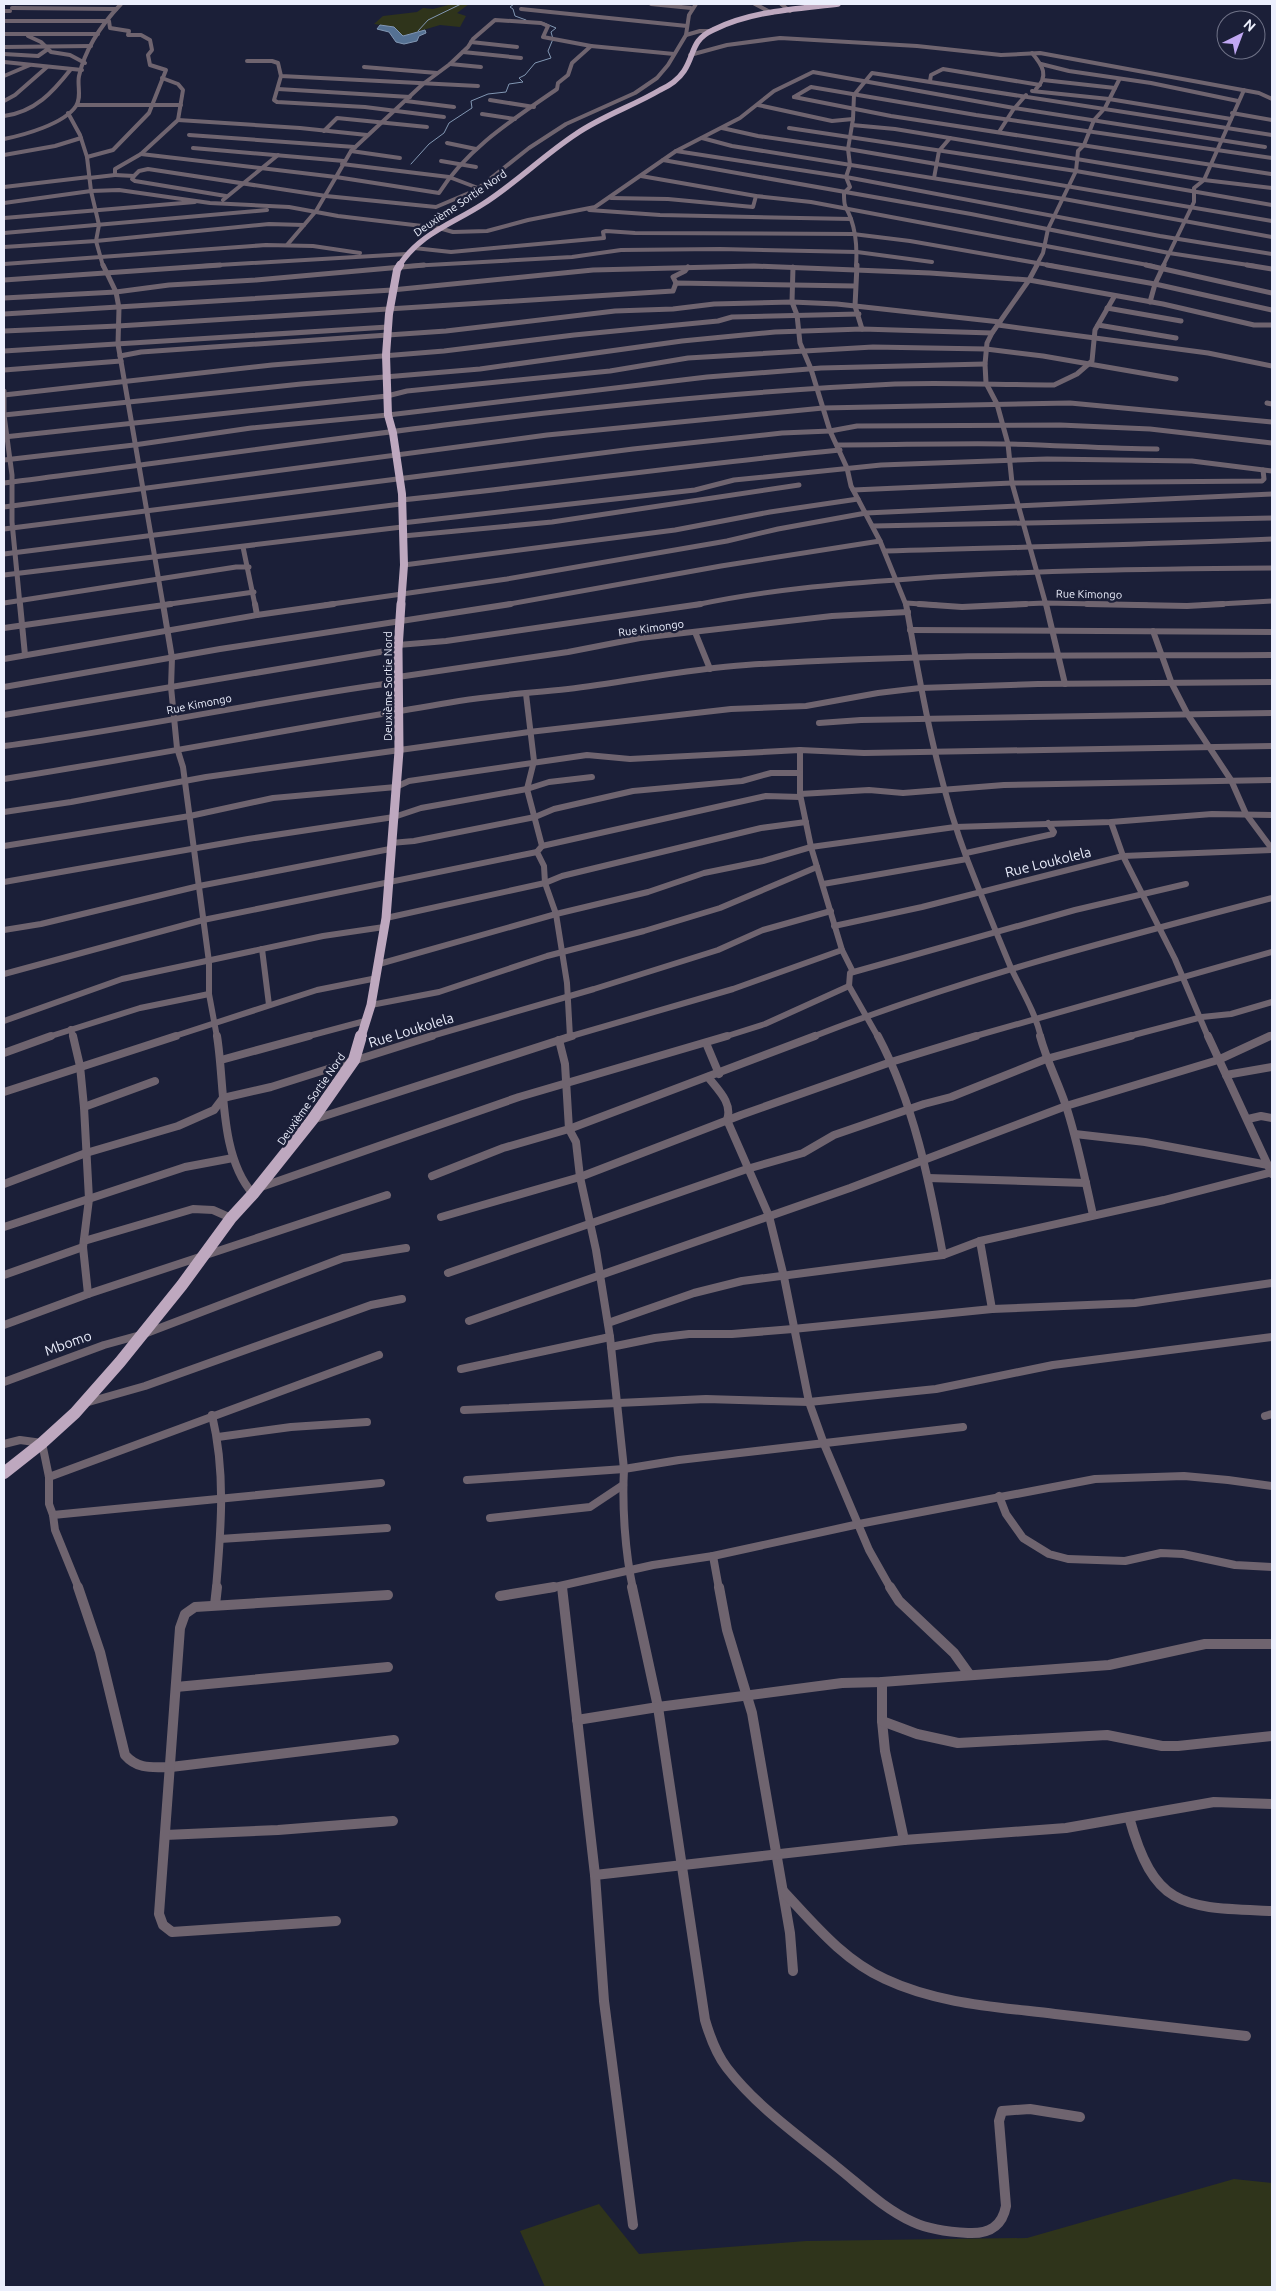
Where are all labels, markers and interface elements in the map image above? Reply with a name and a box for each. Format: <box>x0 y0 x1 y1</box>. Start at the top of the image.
north arrow <box>1216 10 1266 60</box>
text: N <box>1240 16 1259 35</box>
street label: Deuxième Sortie Nord <box>411 167 509 239</box>
street label: Rue Kimongo <box>1056 587 1122 601</box>
street label: Rue Kimongo <box>617 617 685 639</box>
street label: Deuxième Sortie Nord <box>382 631 394 741</box>
street label: Rue Kimongo <box>165 692 233 716</box>
street label: Rue Loukolela <box>1003 844 1093 880</box>
street label: Rue Loukolela <box>366 1009 456 1051</box>
street label: Deuxième Sortie Nord <box>275 1051 347 1147</box>
street label: Mbomo <box>42 1327 94 1359</box>

